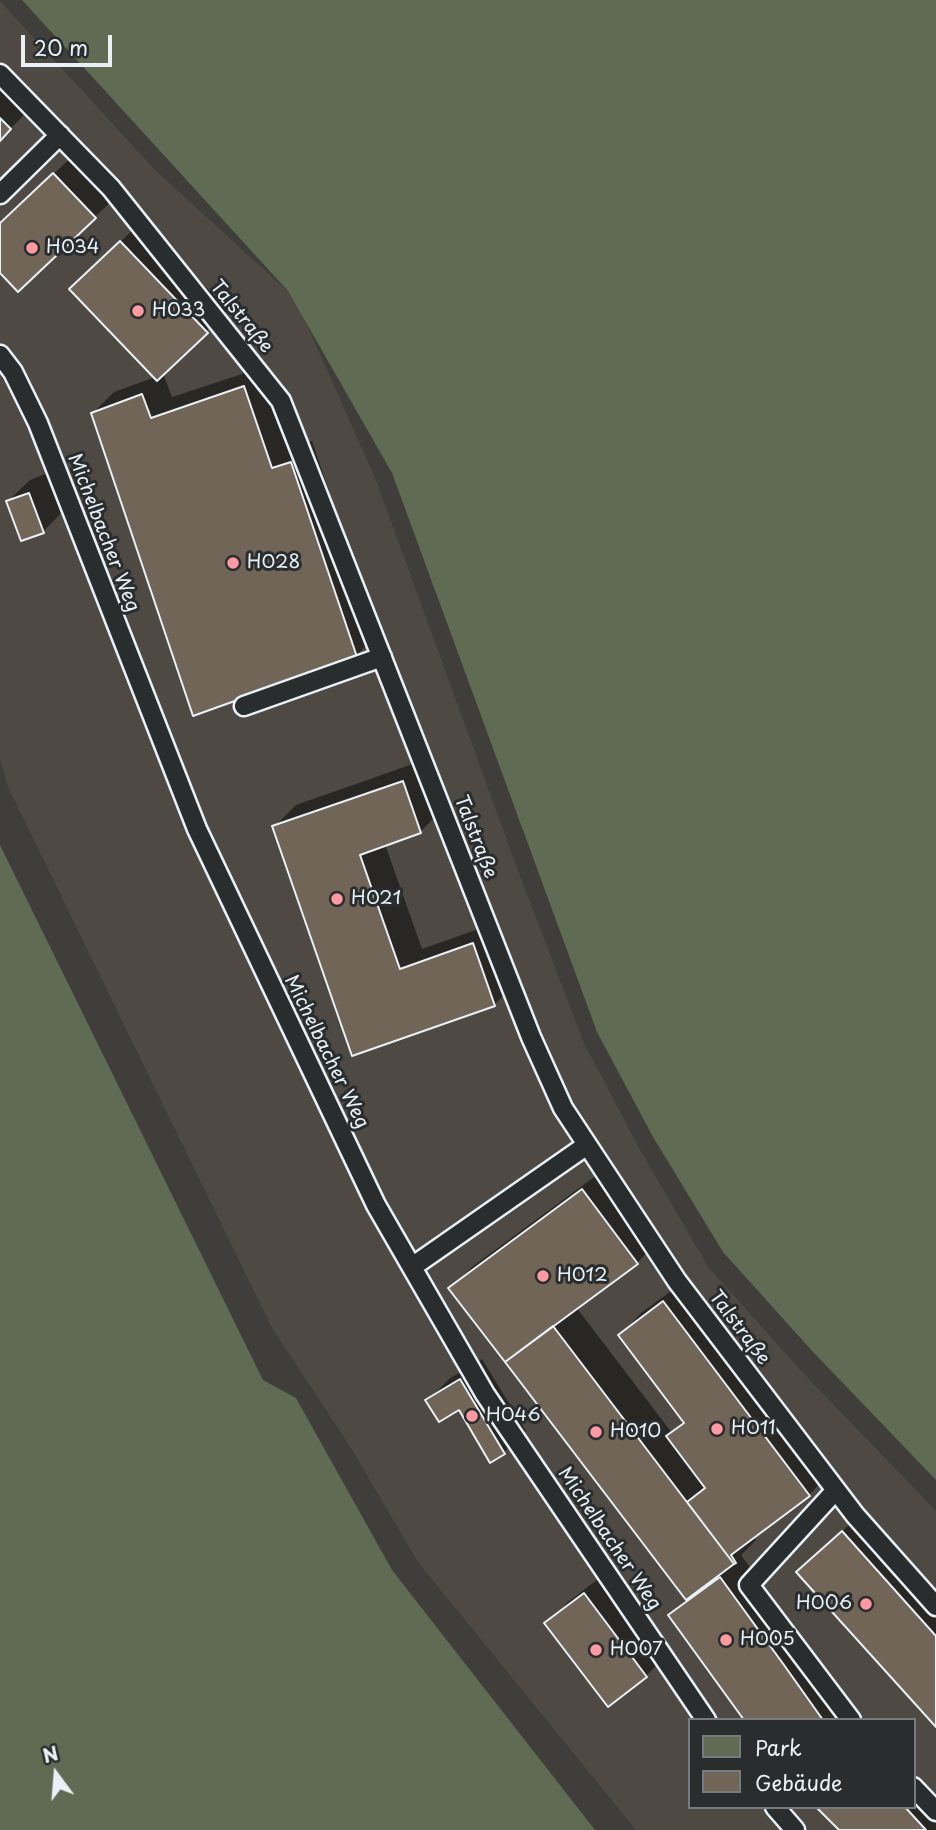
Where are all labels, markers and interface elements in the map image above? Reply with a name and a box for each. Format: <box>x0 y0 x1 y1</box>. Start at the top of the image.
scale bar <box>24 21 116 65</box>
text: 20 m <box>34 31 88 63</box>
place label: H034 <box>46 237 99 259</box>
marker: H034 <box>24 240 40 256</box>
street label: Talstraße <box>205 276 277 358</box>
place label: H033 <box>152 300 205 322</box>
marker: H033 <box>130 303 146 319</box>
street label: Michelbacher Weg <box>62 451 144 615</box>
place label: H028 <box>247 552 300 574</box>
marker: H028 <box>225 555 241 571</box>
street label: Talstraße <box>449 792 501 882</box>
place label: H021 <box>351 888 401 910</box>
marker: H021 <box>329 891 345 907</box>
street label: Michelbacher Weg <box>279 972 373 1132</box>
place label: H012 <box>557 1265 608 1287</box>
marker: H012 <box>535 1268 551 1284</box>
street label: Talstraße <box>704 1286 774 1370</box>
place label: H046 <box>486 1405 540 1427</box>
marker: H046 <box>464 1408 480 1424</box>
place label: H011 <box>731 1418 776 1440</box>
place label: H010 <box>610 1421 661 1443</box>
marker: H011 <box>709 1421 725 1437</box>
marker: H010 <box>588 1424 604 1440</box>
street label: Michelbacher Weg <box>553 1463 665 1615</box>
place label: H006 <box>796 1593 852 1615</box>
marker: H006 <box>858 1596 874 1612</box>
place label: H005 <box>740 1629 795 1651</box>
marker: H005 <box>718 1632 734 1648</box>
place label: H007 <box>610 1639 663 1661</box>
marker: H007 <box>588 1642 604 1658</box>
legend <box>688 1718 915 1809</box>
text: Park <box>755 1731 802 1763</box>
text: N <box>39 1738 61 1769</box>
north arrow <box>21 1739 91 1809</box>
text: Gebäude <box>755 1766 842 1798</box>

